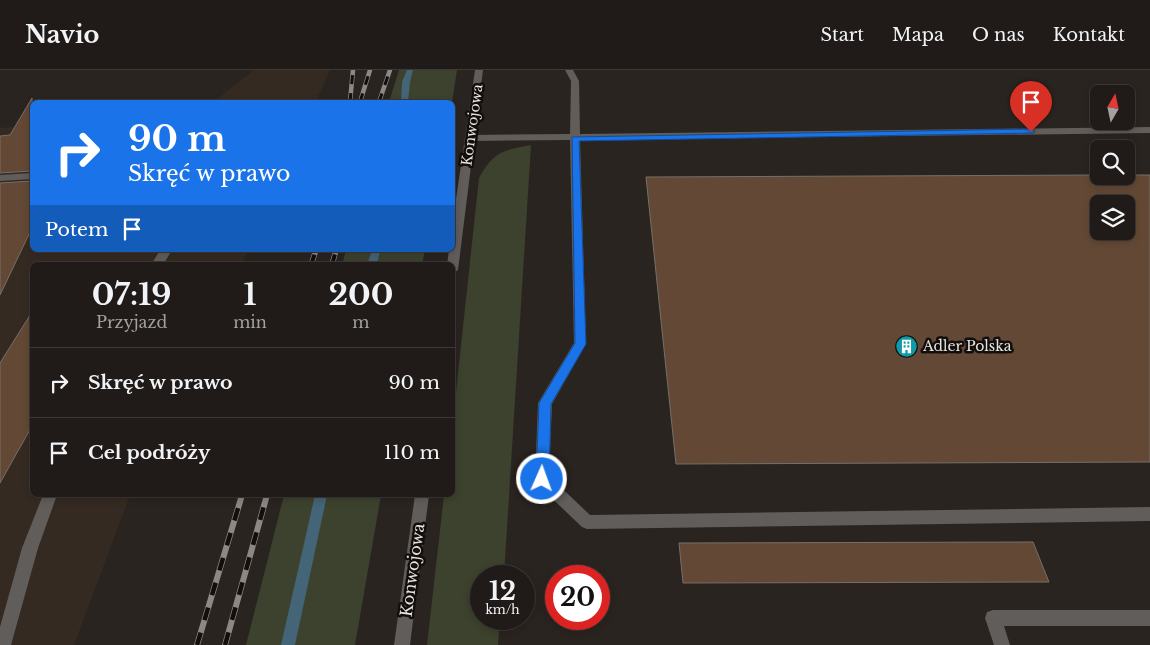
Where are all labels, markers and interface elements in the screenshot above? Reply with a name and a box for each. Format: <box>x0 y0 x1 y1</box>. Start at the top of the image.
text: Navio <box>25 20 99 49</box>
text: Start <box>820 24 864 46</box>
text: Mapa <box>892 24 944 46</box>
text: O nas <box>972 24 1025 46</box>
text: Kontakt <box>1053 24 1125 46</box>
pin <box>1010 81 1052 132</box>
street label: Konwojowa <box>457 83 487 167</box>
north arrow <box>1090 85 1135 130</box>
map controls <box>1090 85 1135 240</box>
icon: arrive <box>1017 88 1045 116</box>
text: 90 m <box>128 117 226 160</box>
icon: right <box>45 120 110 185</box>
button: search <box>1090 140 1135 185</box>
text: Skręć w prawo <box>128 160 290 187</box>
button: layers <box>1090 195 1135 240</box>
icon: arrive <box>118 215 146 243</box>
text: Potem <box>45 218 108 241</box>
text: 07:19 <box>92 276 172 313</box>
text: 1 <box>243 276 257 313</box>
text: 200 <box>328 276 393 313</box>
text: Przyjazd <box>96 312 167 332</box>
text: min <box>233 312 267 332</box>
text: m <box>352 312 369 332</box>
building icon: Adler Polska <box>895 334 919 358</box>
place label: Adler Polska <box>922 337 1012 355</box>
icon: right <box>45 369 73 397</box>
text: Skręć w prawo <box>88 371 233 394</box>
text: 90 m <box>388 371 440 394</box>
icon: arrive <box>45 439 73 467</box>
text: Cel podróży <box>88 441 210 464</box>
text: 110 m <box>384 441 440 464</box>
position arrow <box>515 452 567 504</box>
street label: Konwojowa <box>396 522 428 618</box>
speed limit sign: 20 <box>545 565 610 630</box>
text: 12 <box>489 576 516 607</box>
text: km/h <box>485 602 520 617</box>

